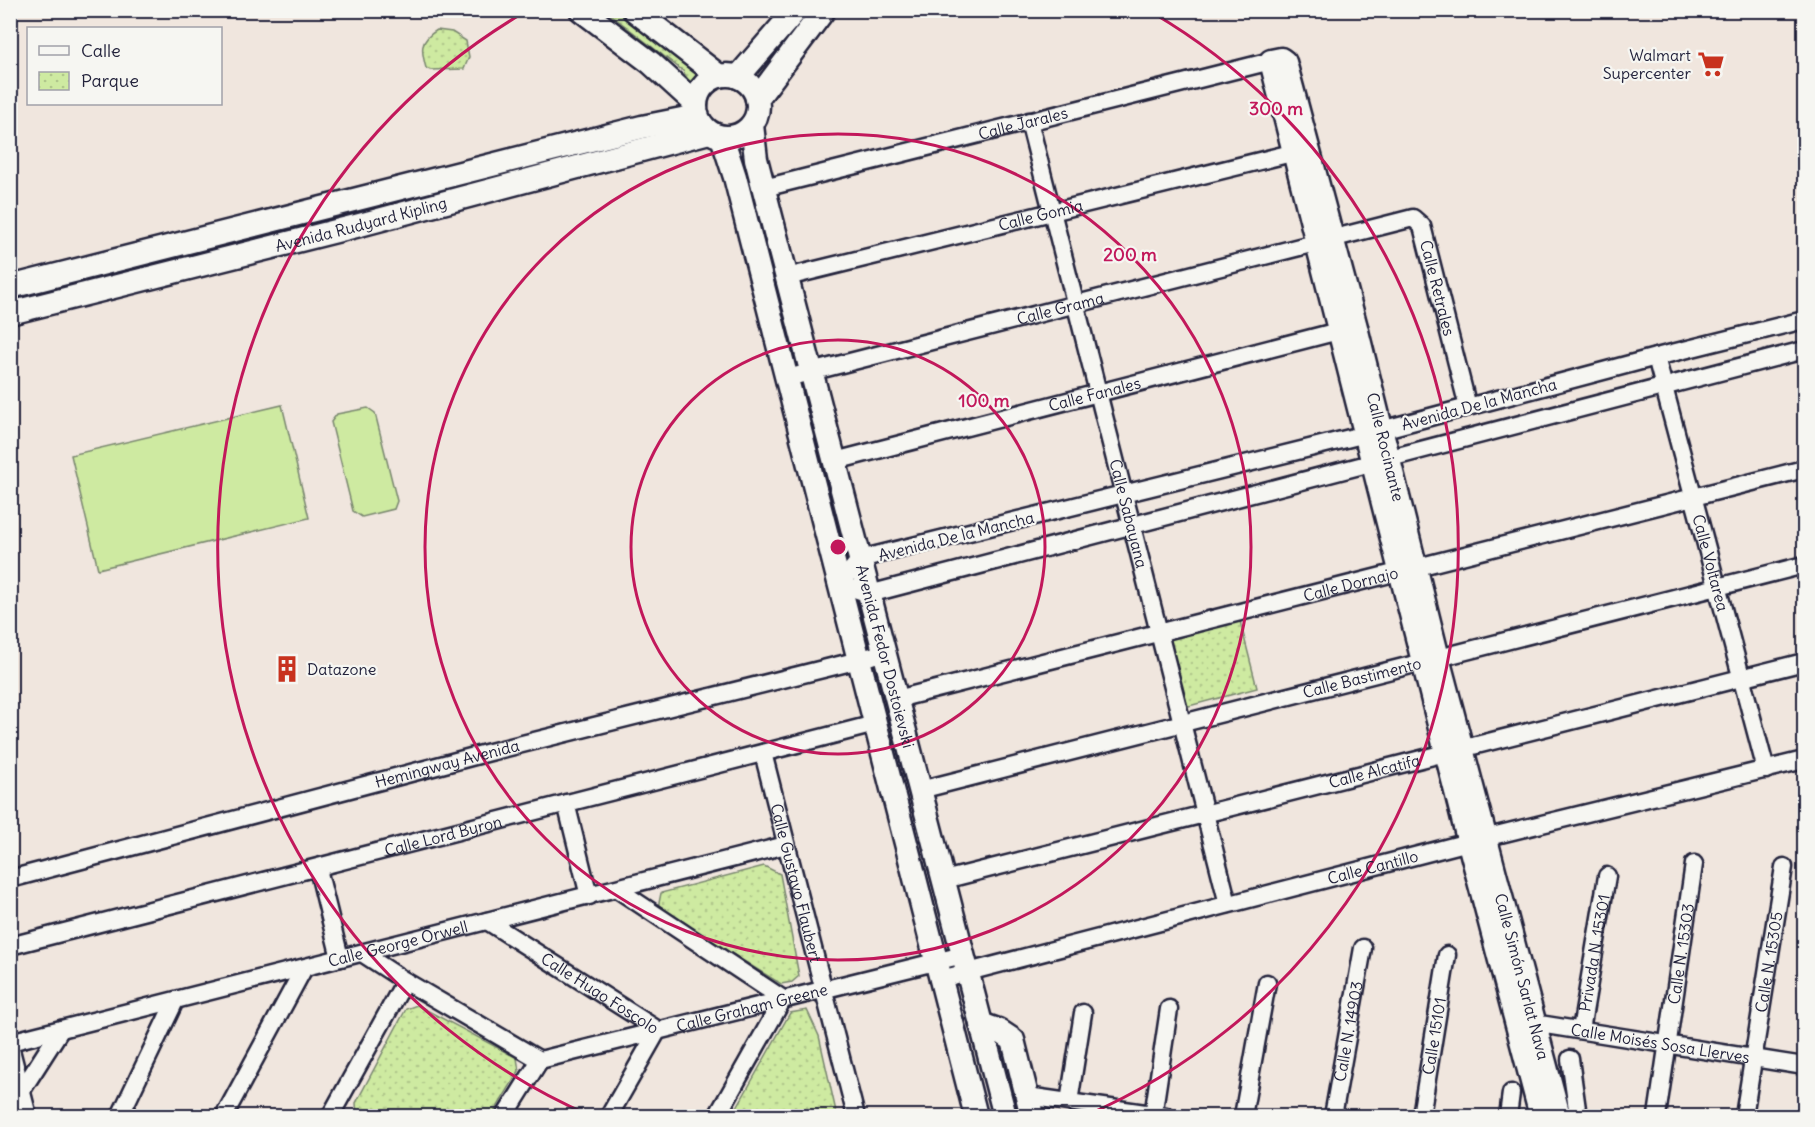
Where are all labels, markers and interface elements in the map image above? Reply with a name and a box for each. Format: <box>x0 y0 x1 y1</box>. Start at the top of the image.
legend <box>27 27 222 105</box>
text: Calle <box>81 39 121 62</box>
place label: Walmart Supercenter <box>1603 45 1692 83</box>
supermarket icon: Walmart Supercenter <box>1696 49 1726 79</box>
text: Parque <box>81 69 139 92</box>
text: 300 m <box>1249 97 1303 120</box>
street label: Calle Jarales <box>976 102 1070 144</box>
street label: Avenida Rudyard Kipling <box>273 192 449 256</box>
street label: Calle Gomia <box>996 195 1085 235</box>
street label: Calle Retrales <box>1416 238 1459 338</box>
text: 200 m <box>1103 243 1157 266</box>
street label: Calle Grama <box>1014 287 1106 329</box>
street label: Calle Fanales <box>1046 372 1143 415</box>
street label: Avenida De la Mancha <box>1399 374 1559 434</box>
text: 100 m <box>959 389 1010 412</box>
street label: Calle Rocinante <box>1363 390 1409 503</box>
street label: Calle Sabayana <box>1105 457 1152 570</box>
street label: Avenida De la Mancha <box>876 507 1036 565</box>
street label: Calle Voltarea <box>1688 512 1733 613</box>
centre of rings <box>828 537 848 557</box>
street label: Avenida Fedor Dostoievski <box>852 562 919 750</box>
street label: Calle Dornajo <box>1301 562 1400 606</box>
street label: Calle Bastimento <box>1301 653 1423 702</box>
building icon: Datazone <box>272 654 302 684</box>
place label: Datazone <box>307 659 376 679</box>
street label: Hemingway Avenida <box>373 735 521 792</box>
street label: Calle Alcatifa <box>1327 750 1422 792</box>
street label: Calle Gustavo Flaubert <box>766 801 826 965</box>
street label: Calle Lord Byron <box>382 811 504 860</box>
street label: Calle Cantillo <box>1325 846 1420 888</box>
street label: Calle Simón Sarlat Nava <box>1491 891 1554 1062</box>
street label: Privada N. 15301 <box>1574 893 1614 1013</box>
street label: Calle N. 15303 <box>1664 902 1698 1005</box>
street label: Calle N. 15305 <box>1751 910 1787 1014</box>
street label: Calle George Orwell <box>326 916 470 971</box>
street label: Calle Hugo Foscolo <box>537 948 663 1038</box>
street label: Calle Graham Greene <box>674 979 830 1036</box>
street label: Calle N. 14903 <box>1329 979 1367 1083</box>
street label: Calle 15101 <box>1418 996 1450 1076</box>
street label: Calle Moisés Sosa Llerves <box>1569 1019 1751 1067</box>

